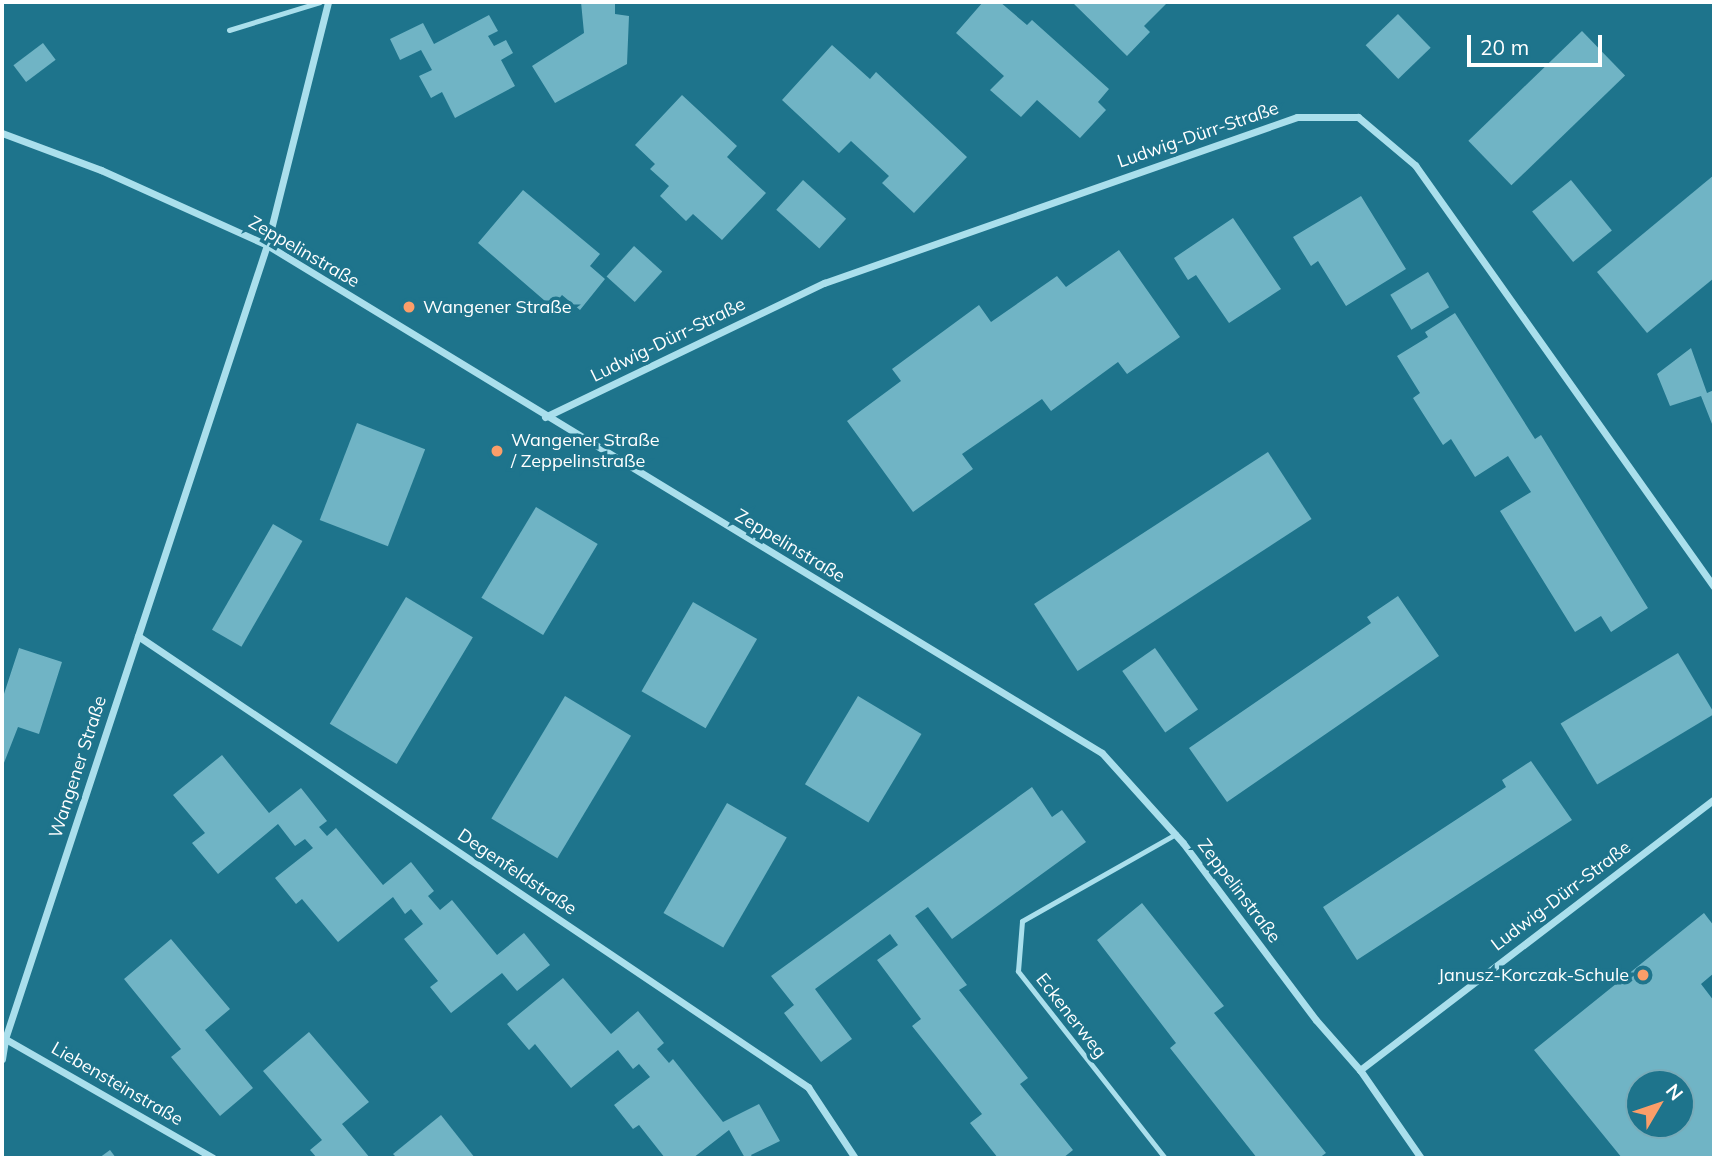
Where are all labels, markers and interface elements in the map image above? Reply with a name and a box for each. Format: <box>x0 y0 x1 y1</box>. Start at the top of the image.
scale bar <box>1471 21 1606 65</box>
text: 20 m <box>1480 34 1529 60</box>
street label: Ludwig-Dürr-Straße <box>1115 97 1281 173</box>
street label: Zeppelinstraße <box>245 212 363 292</box>
street label: Ludwig-Dürr-Straße <box>587 293 749 387</box>
place label: Wangener Straße <box>423 296 571 318</box>
marker: Wangener Straße <box>401 299 417 315</box>
place label: Wangener Straße / Zeppelinstraße <box>511 430 659 472</box>
marker: Wangener Straße / Zeppelinstraße <box>489 443 505 459</box>
street label: Zeppelinstraße <box>731 505 849 587</box>
street label: Wangener Straße <box>45 693 111 841</box>
street label: Degenfeldstraße <box>453 824 581 920</box>
street label: Zeppelinstraße <box>1193 835 1285 947</box>
street label: Ludwig-Dürr-Straße <box>1487 837 1635 955</box>
place label: Janusz-Korczak-Schule <box>1438 964 1629 986</box>
marker: Janusz-Korczak-Schule <box>1635 967 1651 983</box>
street label: Eckenerweg <box>1031 969 1111 1063</box>
street label: Liebensteinstraße <box>47 1038 187 1130</box>
north arrow <box>1625 1069 1695 1139</box>
text: N <box>1661 1079 1689 1105</box>

